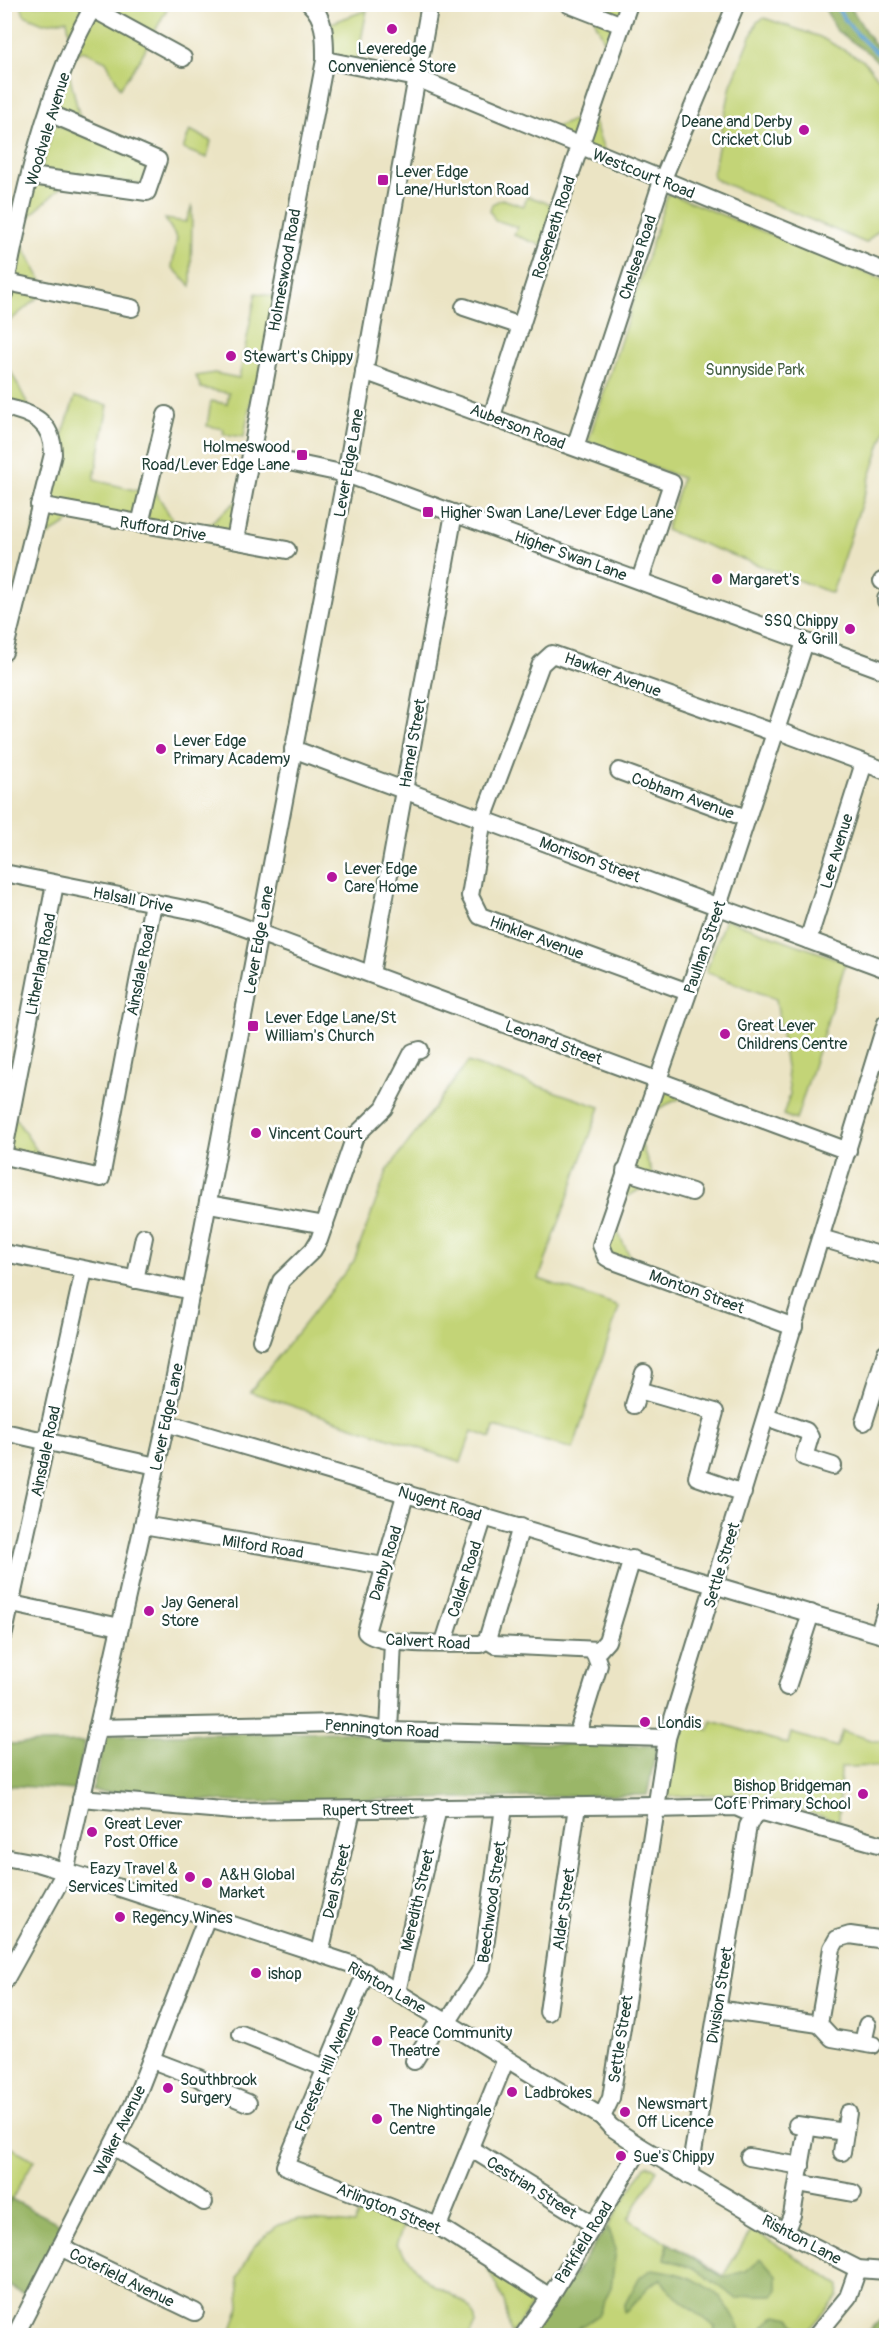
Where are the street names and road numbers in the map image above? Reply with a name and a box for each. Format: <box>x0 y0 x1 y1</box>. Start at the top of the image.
street label: Woodvale Avenue <box>21 70 75 188</box>
street label: Westcourt Road <box>589 144 698 204</box>
street label: Roseneath Road <box>528 173 580 281</box>
street label: Holmeswood Road <box>264 207 306 333</box>
street label: Chelsea Road <box>615 212 661 302</box>
street label: Auberson Road <box>467 400 568 454</box>
street label: Lever Edge Lane <box>330 407 368 519</box>
street label: Rufford Drive <box>118 512 208 546</box>
street label: Higher Swan Lane <box>512 526 630 586</box>
street label: Hawker Avenue <box>562 648 664 702</box>
street label: Hamel Street <box>395 696 431 789</box>
street label: Cobham Avenue <box>628 768 737 824</box>
street label: Lee Avenue <box>816 811 858 891</box>
street label: Morrison Street <box>536 832 643 888</box>
street label: Halsall Drive <box>91 882 175 918</box>
street label: Lever Edge Lane <box>240 884 278 996</box>
street label: Paulhan Street <box>680 897 730 997</box>
street label: Litherland Road <box>21 911 61 1017</box>
street label: Hinkler Avenue <box>487 912 587 964</box>
street label: Ainsdale Road <box>122 923 160 1018</box>
street label: Leonard Street <box>502 1016 605 1070</box>
street label: Monton Street <box>646 1266 747 1319</box>
street label: Lever Edge Lane <box>146 1361 188 1473</box>
street label: Ainsdale Road <box>27 1404 65 1499</box>
street label: Nugent Road <box>395 1482 484 1526</box>
street label: Settle Street <box>699 1519 745 1611</box>
street label: Danby Road <box>365 1523 407 1603</box>
street label: Milford Road <box>221 1531 305 1563</box>
street label: Calder Road <box>443 1538 487 1620</box>
street label: Calvert Road <box>385 1630 471 1654</box>
street label: Pennington Road <box>324 1715 440 1743</box>
street label: Rupert Street <box>322 1799 415 1821</box>
street label: Beechwood Street <box>474 1839 511 1965</box>
street label: Deal Street <box>319 1841 355 1921</box>
street label: Meredith Street <box>397 1847 440 1953</box>
street label: Alder Street <box>548 1866 580 1951</box>
street label: Division Street <box>702 1945 738 2045</box>
street label: Rishton Lane <box>344 1957 429 2018</box>
street label: Settle Street <box>604 1993 638 2085</box>
street label: Forester Hill Avenue <box>290 2003 361 2135</box>
street label: Walker Avenue <box>89 2082 150 2179</box>
street label: Cestrian Street <box>483 2152 581 2224</box>
street label: Arlington Street <box>334 2179 444 2239</box>
street label: Parkfield Road <box>551 2198 617 2287</box>
street label: Rishton Lane <box>758 2211 845 2269</box>
street label: Cotefield Avenue <box>66 2244 177 2312</box>

